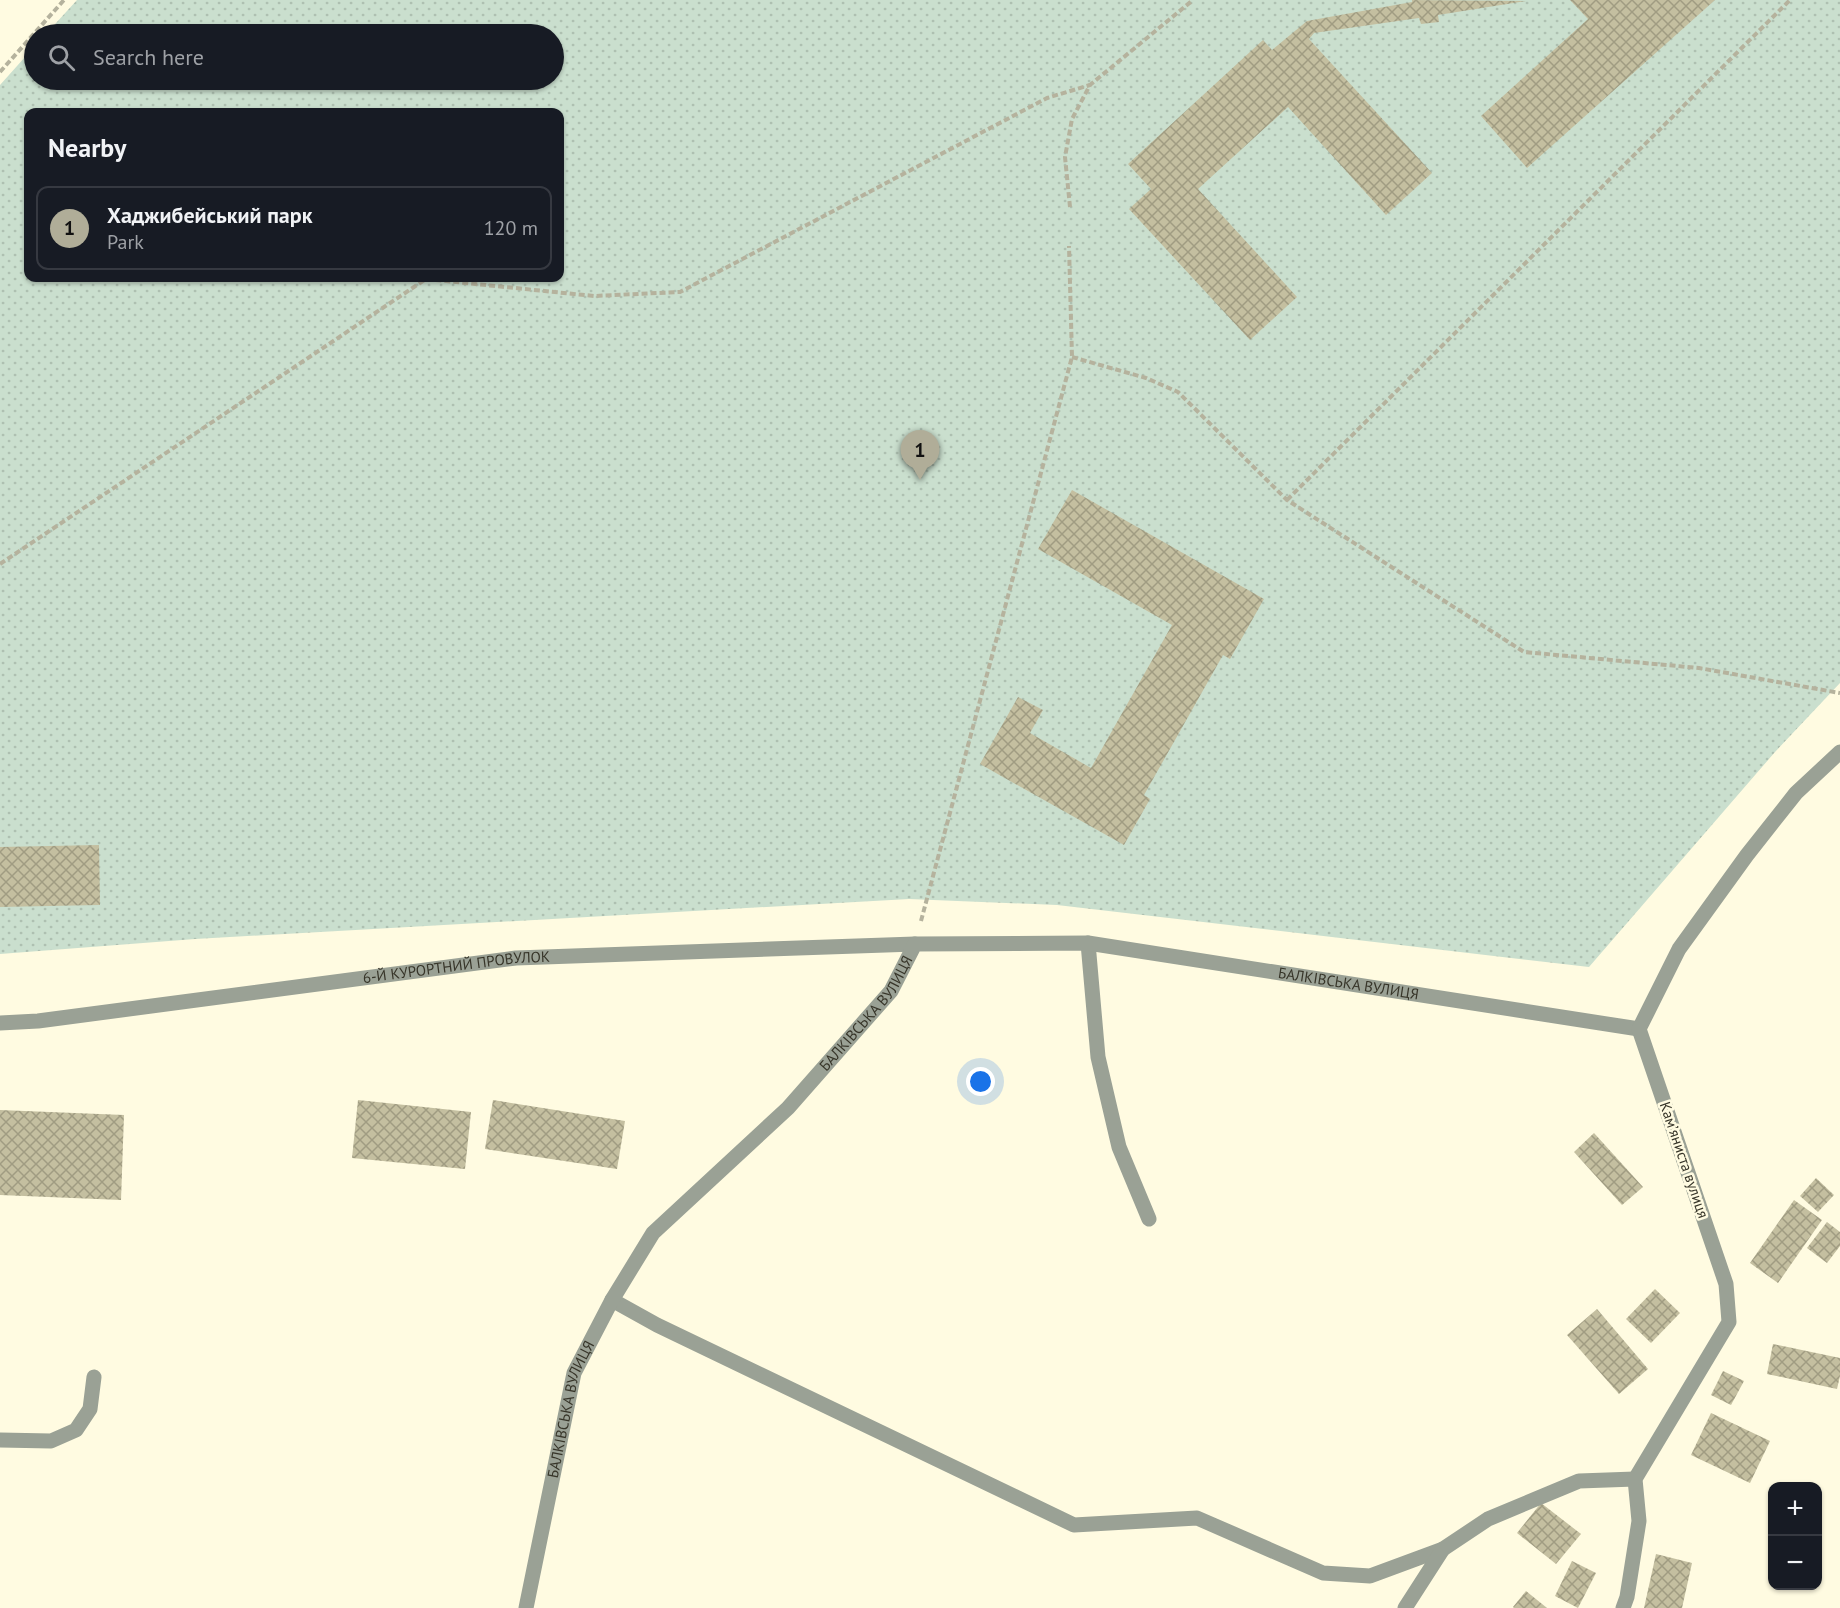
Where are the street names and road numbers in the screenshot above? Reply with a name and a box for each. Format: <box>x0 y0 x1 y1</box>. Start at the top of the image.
street label: 6-Й КУРОРТНИЙ ПРОВУЛОК <box>362 947 550 987</box>
street label: БАЛКІВСЬКА ВУЛИЦЯ <box>815 952 916 1075</box>
street label: БАЛКІВСЬКА ВУЛИЦЯ <box>1277 963 1420 1003</box>
street label: Камʼяниста вулиця <box>1656 1099 1713 1221</box>
street label: БАЛКІВСЬКА ВУЛИЦЯ <box>543 1337 598 1479</box>

